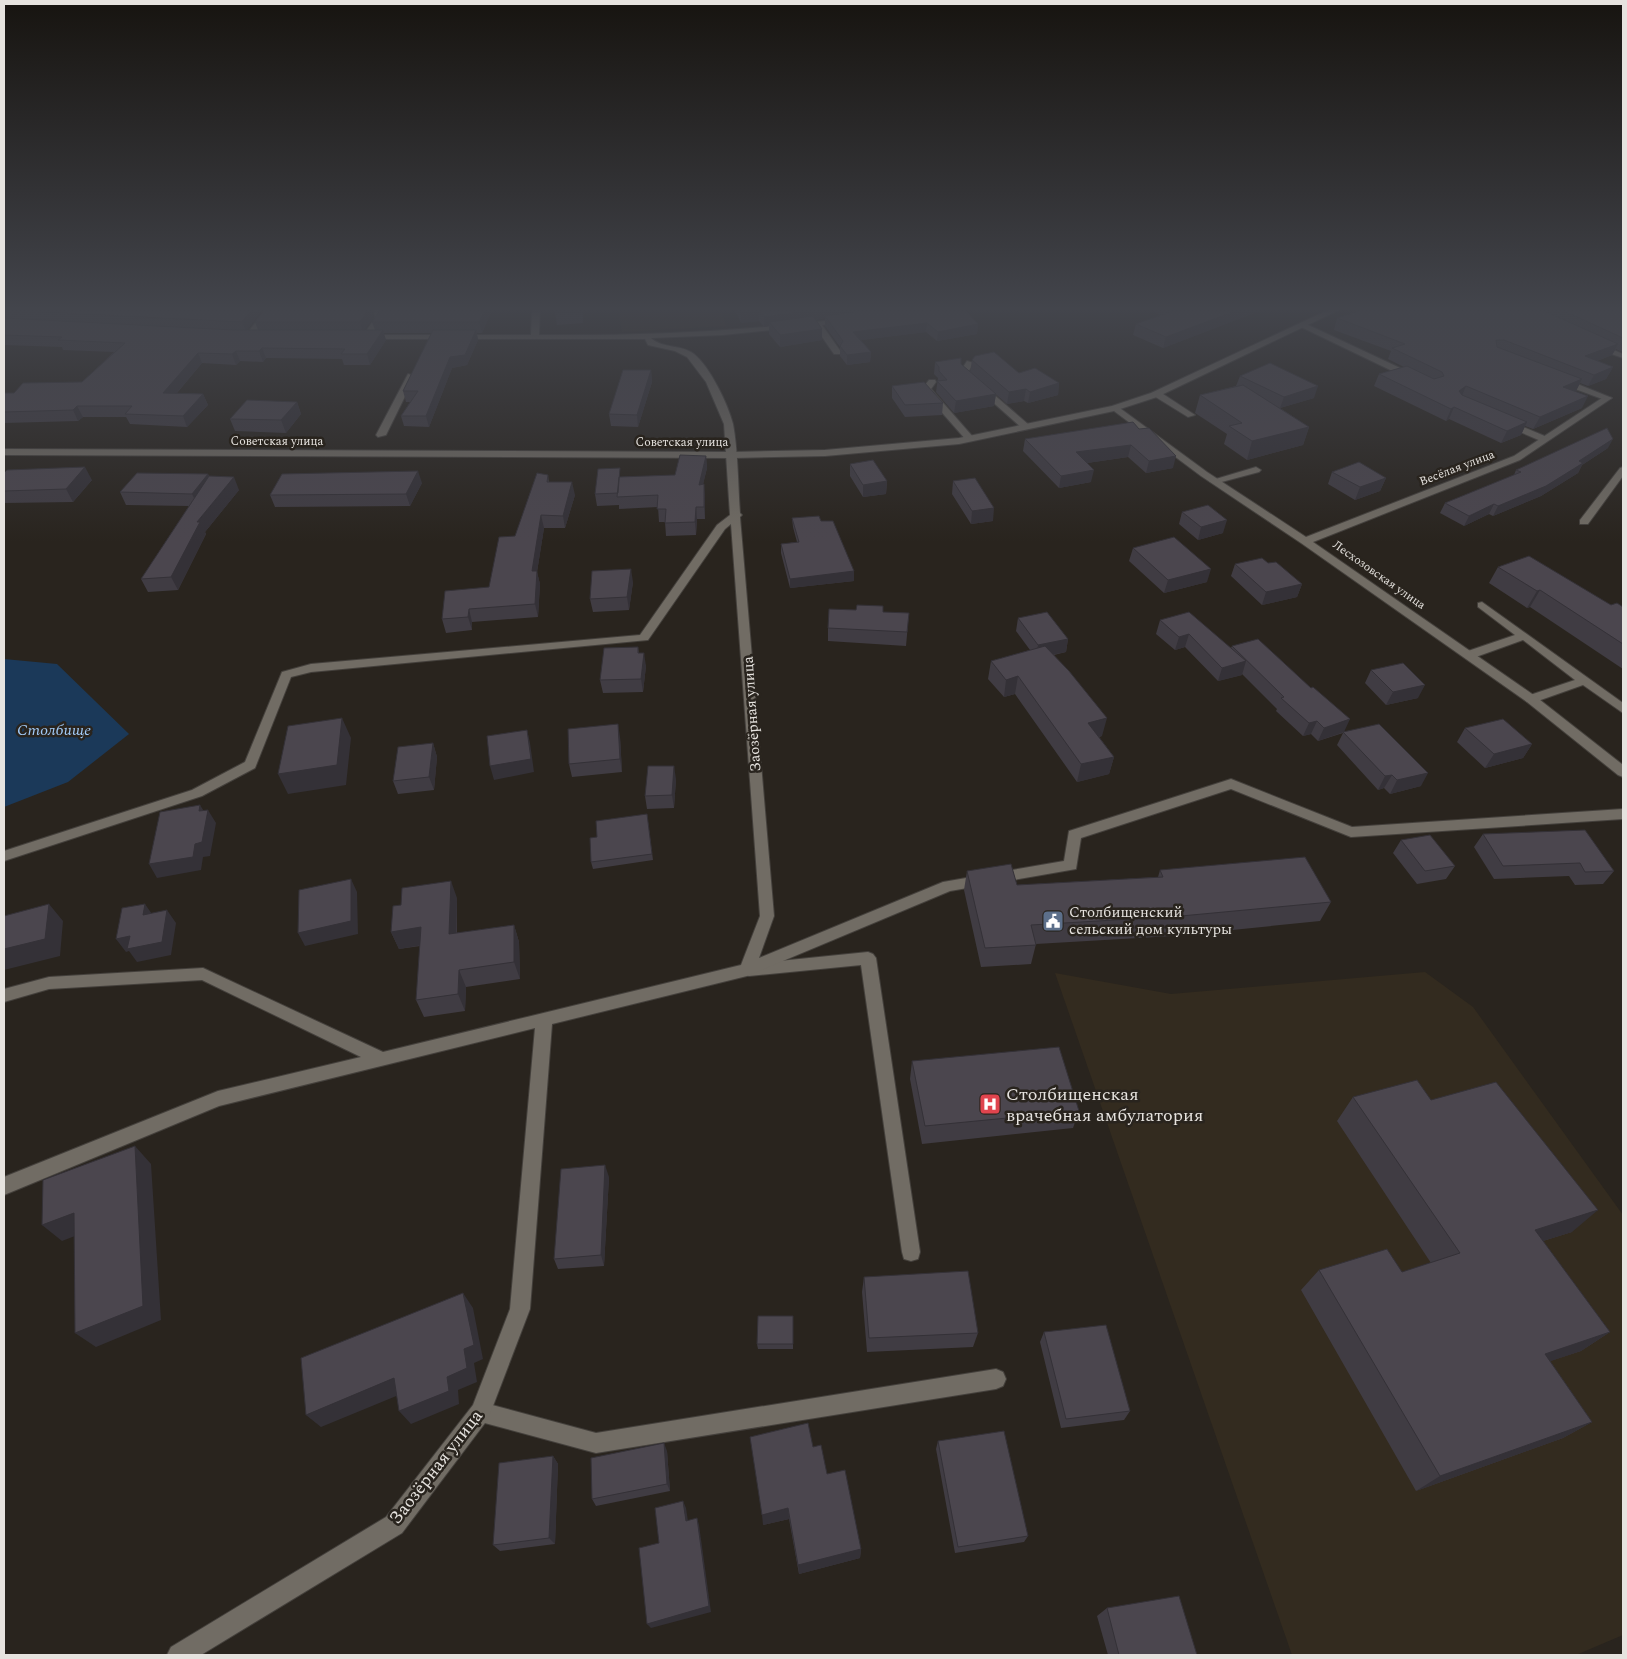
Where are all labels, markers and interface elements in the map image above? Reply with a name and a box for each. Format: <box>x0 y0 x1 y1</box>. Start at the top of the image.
street label: Советская улица <box>231 432 324 451</box>
street label: Советская улица <box>636 433 729 452</box>
street label: Весёлая улица <box>1417 445 1498 491</box>
street label: Лесхозовская улица <box>1328 536 1430 614</box>
street label: Заозёрная улица <box>736 655 768 773</box>
water label: Столбище <box>17 718 91 742</box>
place label: Столбищенский сельский дом культуры <box>1069 901 1232 941</box>
public building icon: Столбищенский сельский дом культуры <box>1041 909 1065 933</box>
place label: Столбищенская врачебная амбулатория <box>1006 1081 1203 1129</box>
hospital icon: Столбищенская врачебная амбулатория <box>978 1092 1002 1116</box>
street label: Заозёрная улица <box>383 1404 490 1530</box>

